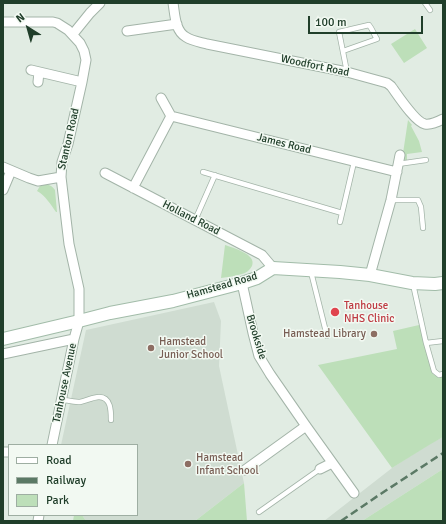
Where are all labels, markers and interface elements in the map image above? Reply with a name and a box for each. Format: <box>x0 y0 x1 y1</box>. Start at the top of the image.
north arrow <box>8 8 48 48</box>
scale bar <box>310 8 425 34</box>
text: N <box>14 11 27 26</box>
text: 100 m <box>315 15 347 30</box>
street label: Woodfort Road <box>280 52 350 80</box>
street label: Stanton Road <box>55 107 83 171</box>
street label: James Road <box>256 131 312 157</box>
street label: Holland Road <box>160 198 222 238</box>
street label: Hamstead Road <box>185 270 259 302</box>
place label: Tanhouse NHS Clinic <box>344 299 394 325</box>
marker: Tanhouse NHS Clinic <box>329 306 341 318</box>
street label: Brookside <box>243 313 269 361</box>
place label: Hamstead Library <box>283 327 366 341</box>
marker: Hamstead Library <box>369 329 379 339</box>
place label: Hamstead Junior School <box>159 335 223 361</box>
street label: Tanhouse Avenue <box>50 342 80 424</box>
marker: Hamstead Junior School <box>146 343 156 353</box>
legend <box>8 444 138 516</box>
place label: Hamstead Infant School <box>196 451 259 477</box>
text: Road <box>46 453 72 468</box>
marker: Hamstead Infant School <box>183 459 193 469</box>
text: Railway <box>46 473 86 488</box>
text: Park <box>46 493 69 508</box>

